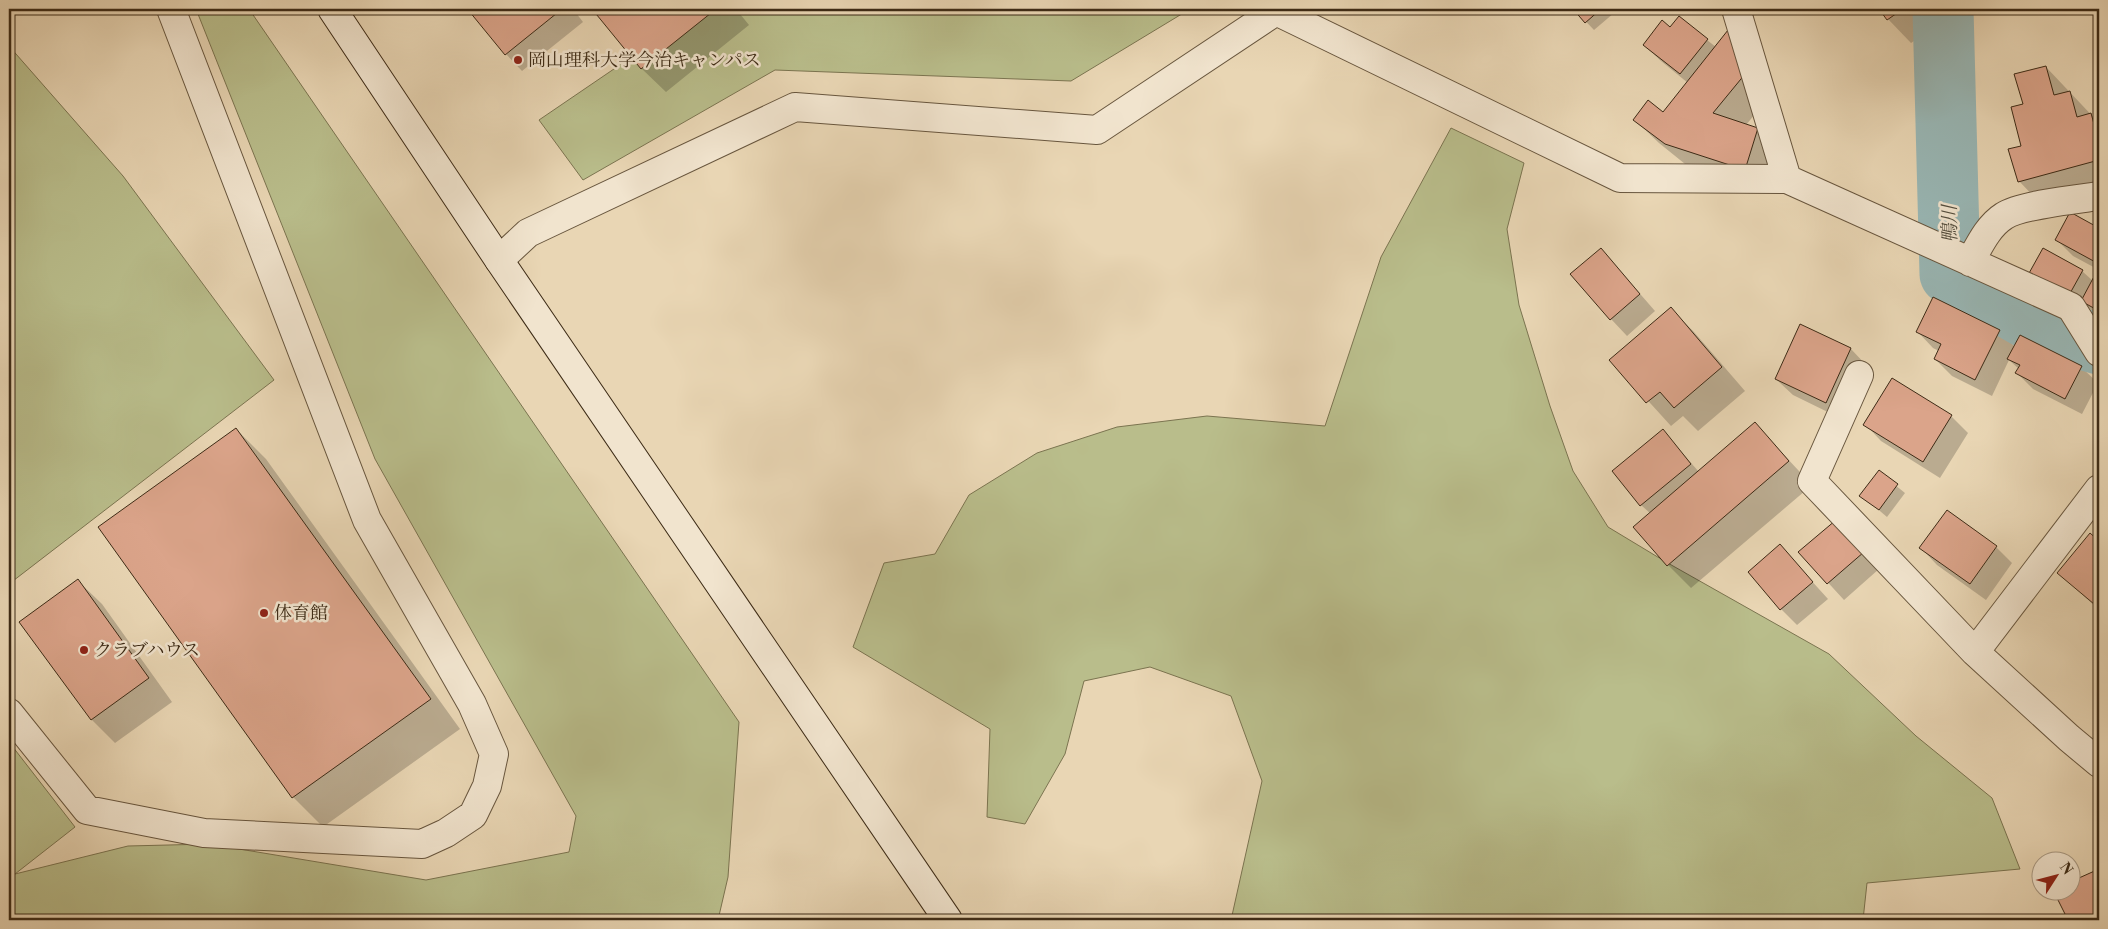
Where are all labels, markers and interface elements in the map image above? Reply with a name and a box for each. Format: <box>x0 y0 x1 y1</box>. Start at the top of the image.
place label: 岡山理科大学今治キャンパス <box>528 49 761 72</box>
marker: 岡山理科大学今治キャンパス <box>512 54 524 66</box>
water label: 鴨川 <box>1938 203 1962 243</box>
place label: 体育館 <box>274 602 328 625</box>
marker: 体育館 <box>258 607 270 619</box>
place label: クラブハウス <box>94 639 200 662</box>
marker: クラブハウス <box>78 644 90 656</box>
north arrow <box>2030 852 2080 902</box>
text: N <box>2055 859 2076 879</box>

